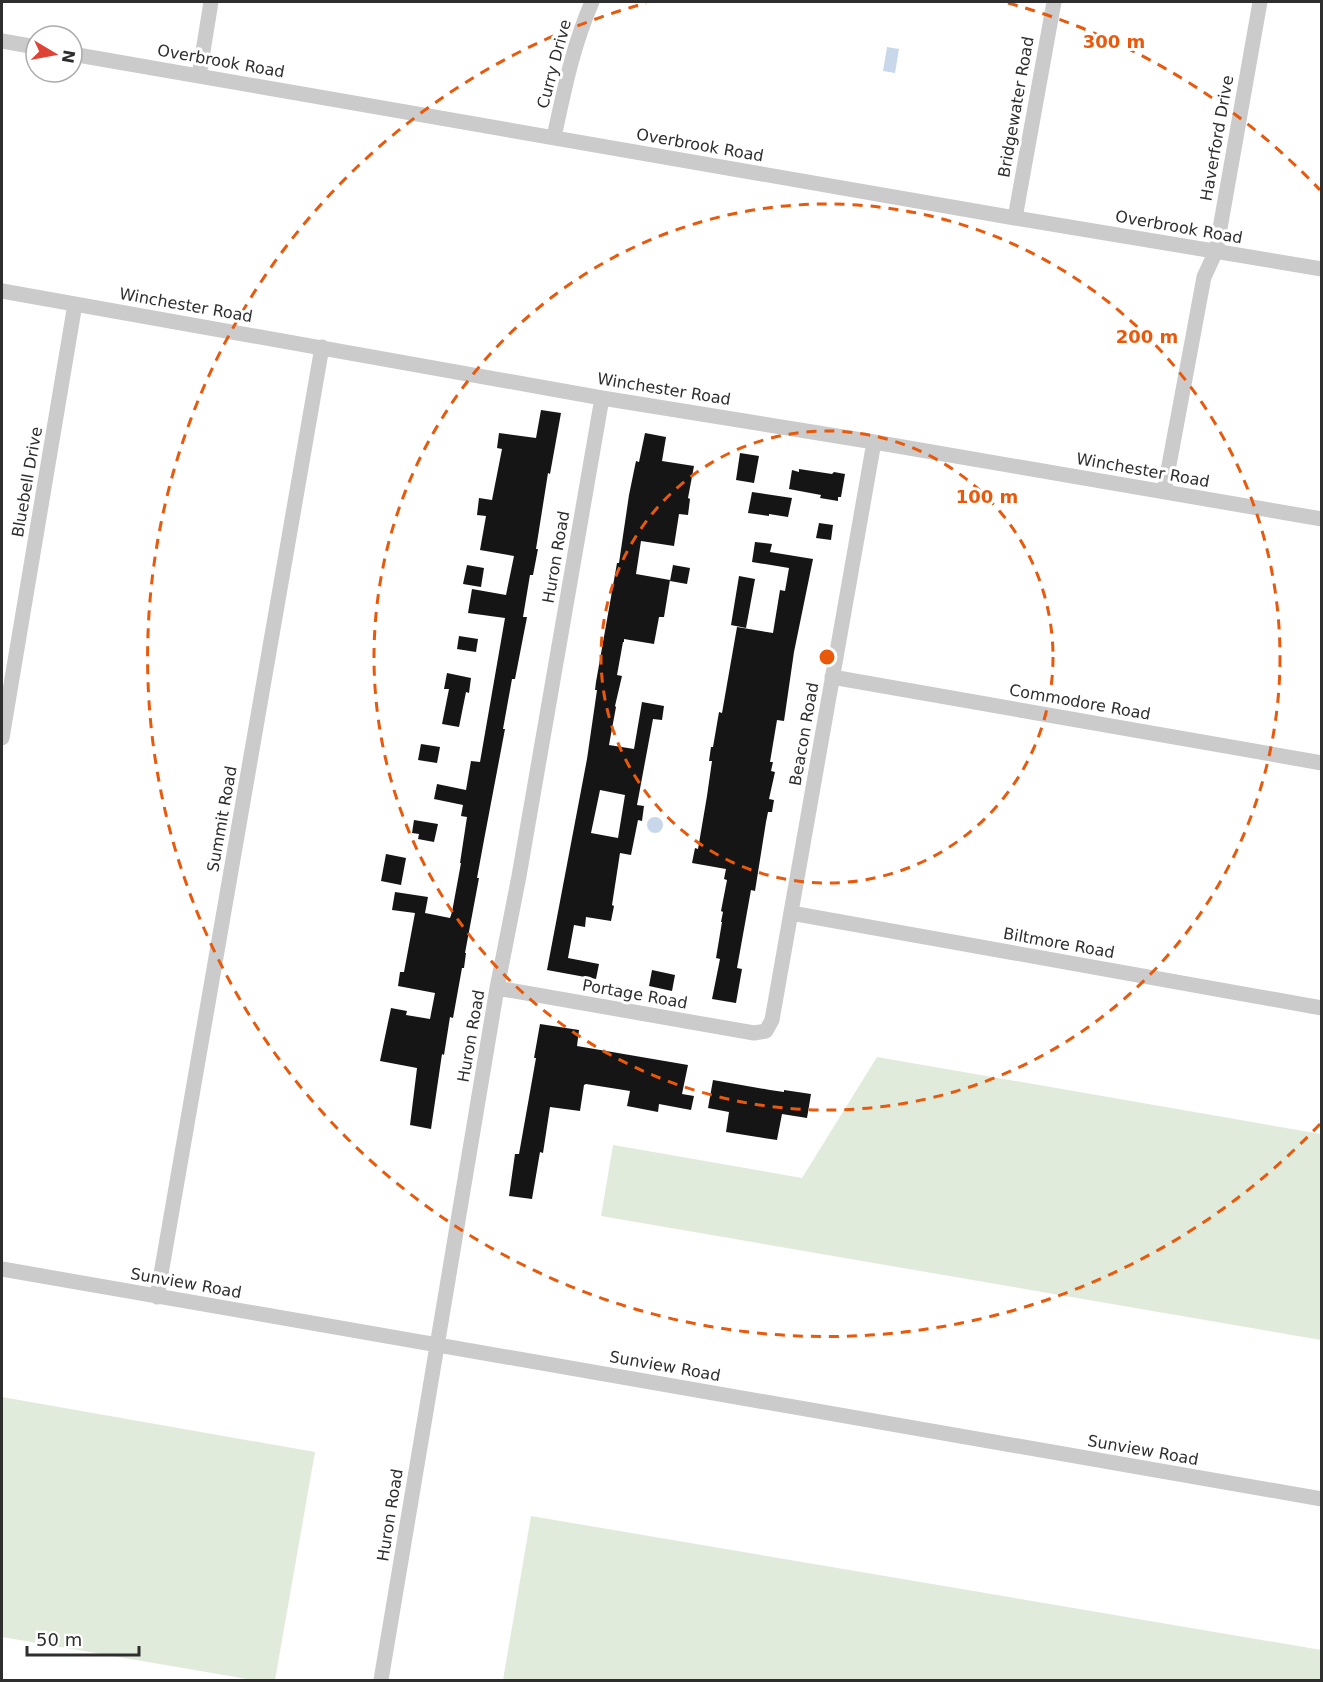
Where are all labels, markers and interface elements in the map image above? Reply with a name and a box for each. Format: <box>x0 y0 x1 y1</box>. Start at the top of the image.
street label: Curry Drive <box>533 17 575 111</box>
north arrow <box>24 24 84 84</box>
text: 300 m <box>1083 31 1145 52</box>
street label: Bridgewater Road <box>994 35 1038 179</box>
street label: Overbrook Road <box>156 40 286 82</box>
text: N <box>58 48 79 65</box>
street label: Haverford Drive <box>1197 74 1237 202</box>
street label: Overbrook Road <box>635 124 765 166</box>
street label: Overbrook Road <box>1114 206 1244 248</box>
street label: Winchester Road <box>118 284 254 326</box>
text: 200 m <box>1116 326 1178 347</box>
street label: Winchester Road <box>596 369 732 409</box>
street label: Bluebell Drive <box>8 425 46 539</box>
street label: Winchester Road <box>1075 449 1211 491</box>
text: 100 m <box>956 486 1018 507</box>
street label: Huron Road <box>539 509 573 605</box>
centre of rings <box>817 647 837 667</box>
street label: Commodore Road <box>1008 680 1152 724</box>
street label: Beacon Road <box>786 681 822 787</box>
street label: Summit Road <box>203 764 241 874</box>
street label: Biltmore Road <box>1002 924 1116 962</box>
street label: Portage Road <box>581 975 689 1013</box>
street label: Huron Road <box>454 988 488 1084</box>
street label: Sunview Road <box>129 1264 243 1302</box>
street label: Sunview Road <box>608 1347 722 1385</box>
street label: Sunview Road <box>1086 1431 1200 1469</box>
street label: Huron Road <box>373 1467 407 1563</box>
scale bar <box>27 1619 140 1657</box>
text: 50 m <box>36 1629 82 1650</box>

